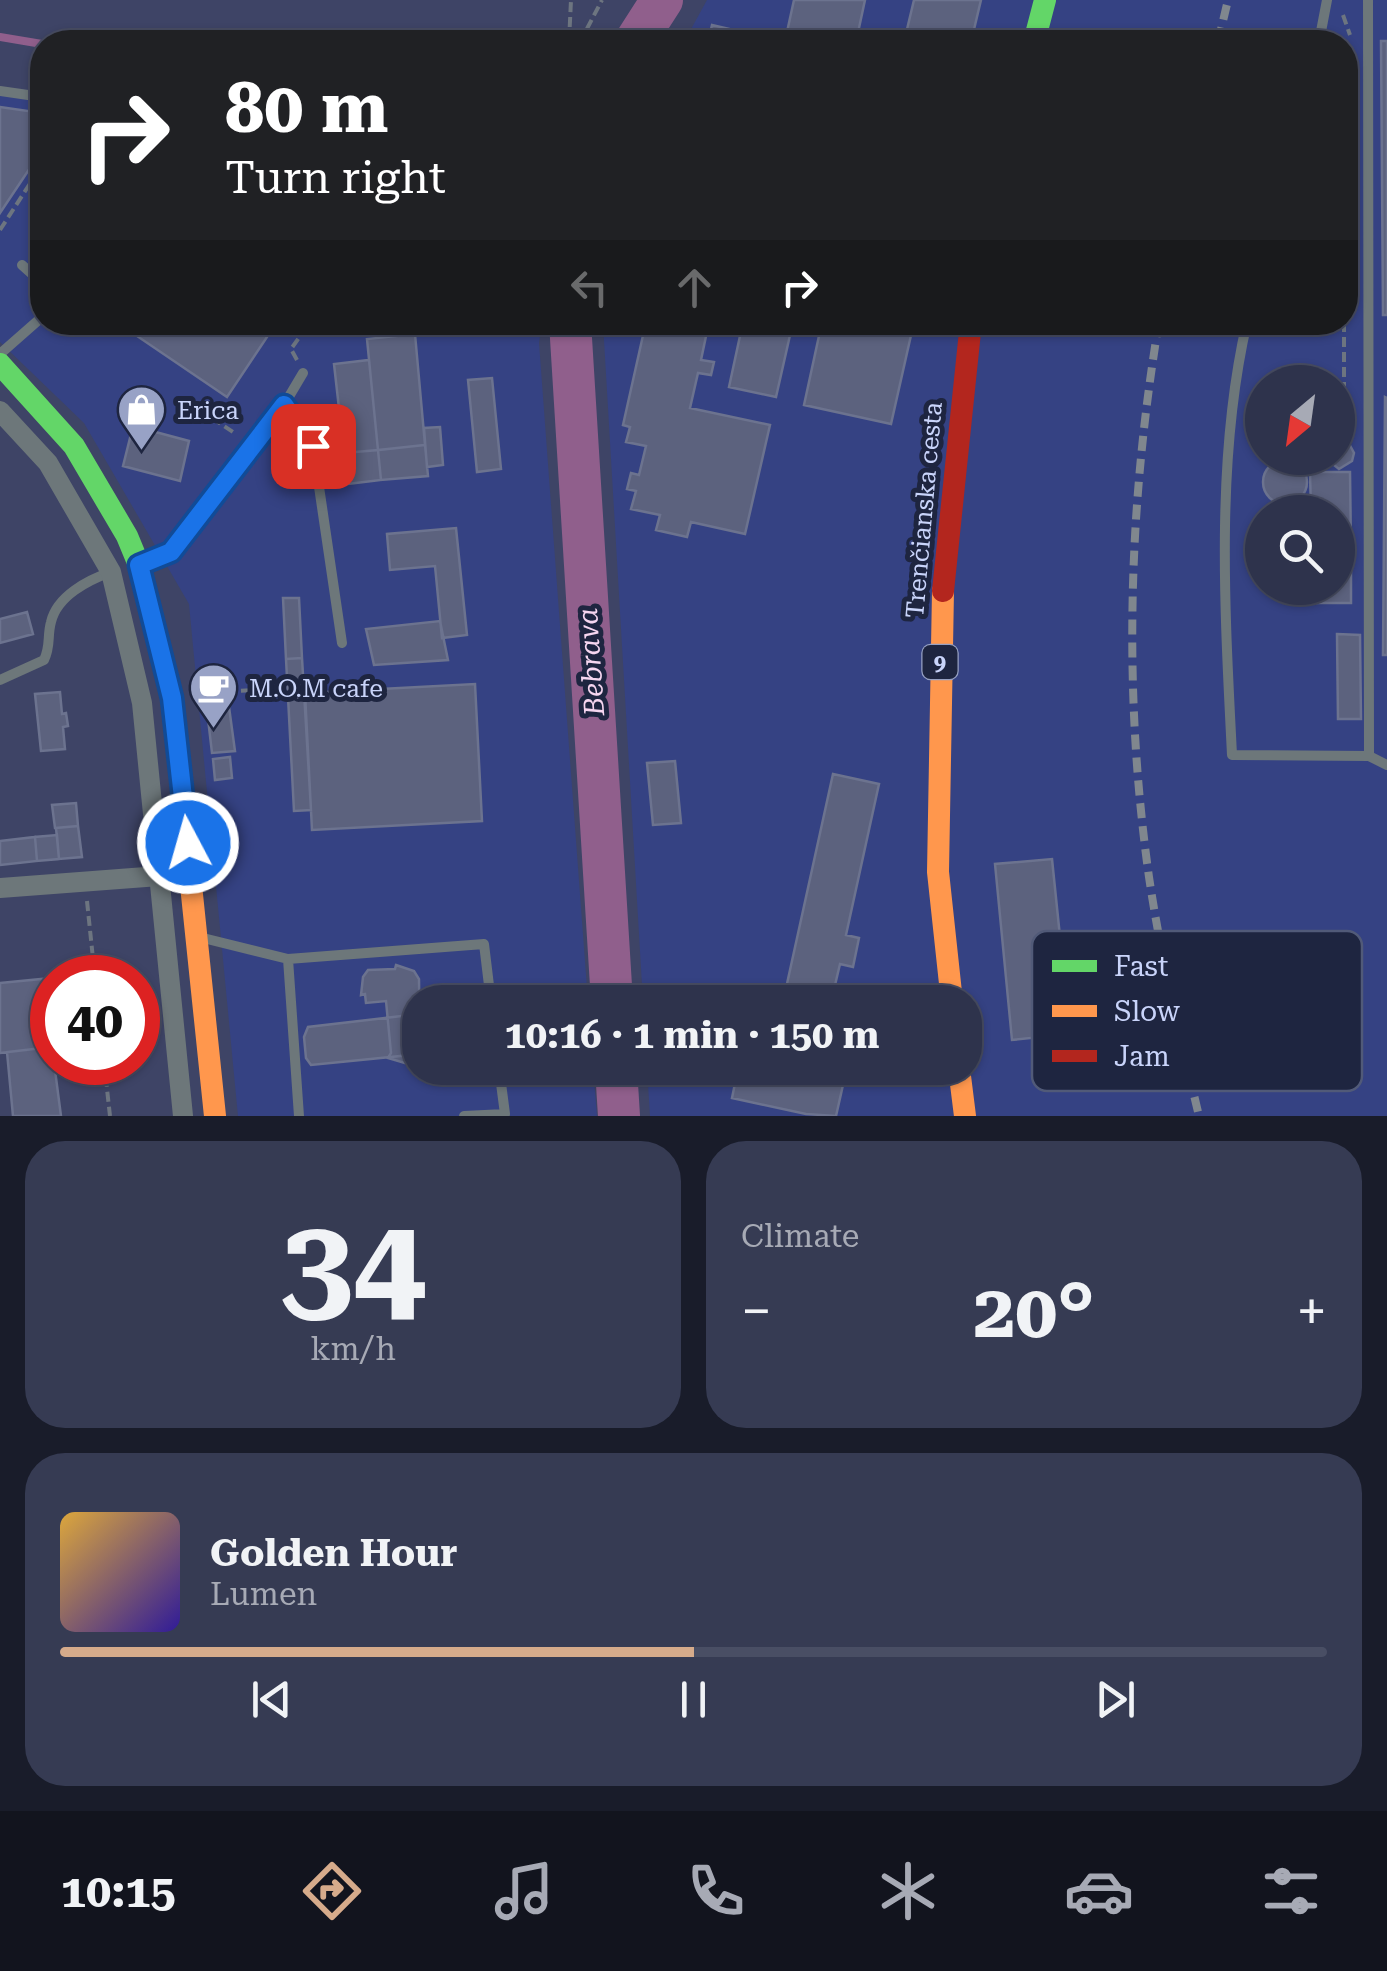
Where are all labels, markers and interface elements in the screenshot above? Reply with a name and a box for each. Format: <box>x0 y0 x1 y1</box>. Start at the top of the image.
text: 80 m <box>225 67 389 149</box>
icon: right <box>60 70 190 200</box>
text: Turn right <box>225 151 446 204</box>
icon: left <box>562 260 617 315</box>
icon: ahead <box>667 260 722 315</box>
icon: right <box>772 260 827 315</box>
north arrow <box>1245 365 1355 475</box>
map controls <box>1245 365 1355 605</box>
shop icon: Erica <box>116 384 168 452</box>
place label: Erica <box>177 396 239 425</box>
street label: Trenčianska cesta <box>900 400 948 619</box>
pin <box>271 404 356 489</box>
icon: arrive <box>286 419 341 474</box>
button: search <box>1245 495 1355 605</box>
water label: Bebrava <box>571 607 611 718</box>
road number: 9 <box>922 645 958 679</box>
cafe icon: M.O.M cafe <box>188 662 240 730</box>
place label: M.O.M cafe <box>249 674 383 703</box>
position arrow <box>136 791 240 895</box>
legend <box>1032 931 1362 1091</box>
text: Fast <box>1114 950 1168 983</box>
speed limit sign: 40 <box>30 955 160 1085</box>
text: Slow <box>1114 995 1181 1028</box>
text: 10:16 · 1 min · 150 m <box>505 1013 879 1057</box>
text: Jam <box>1114 1040 1170 1073</box>
text: 34 <box>280 1188 426 1341</box>
text: Climate <box>741 1217 859 1255</box>
text: 20° <box>973 1267 1095 1355</box>
text: − <box>741 1279 772 1343</box>
text: + <box>1296 1279 1327 1343</box>
text: km/h <box>310 1330 396 1368</box>
text: Golden Hour <box>210 1531 458 1575</box>
text: Lumen <box>210 1575 317 1613</box>
icon: previous <box>244 1672 299 1727</box>
icon: pause <box>666 1672 721 1727</box>
icon: next <box>1088 1672 1143 1727</box>
icon: directions <box>297 1856 367 1926</box>
icon: music <box>489 1856 559 1926</box>
icon: phone <box>681 1856 751 1926</box>
icon: climate <box>873 1856 943 1926</box>
icon: car <box>1064 1856 1134 1926</box>
icon: filters <box>1256 1856 1326 1926</box>
text: 10:15 <box>61 1865 176 1918</box>

